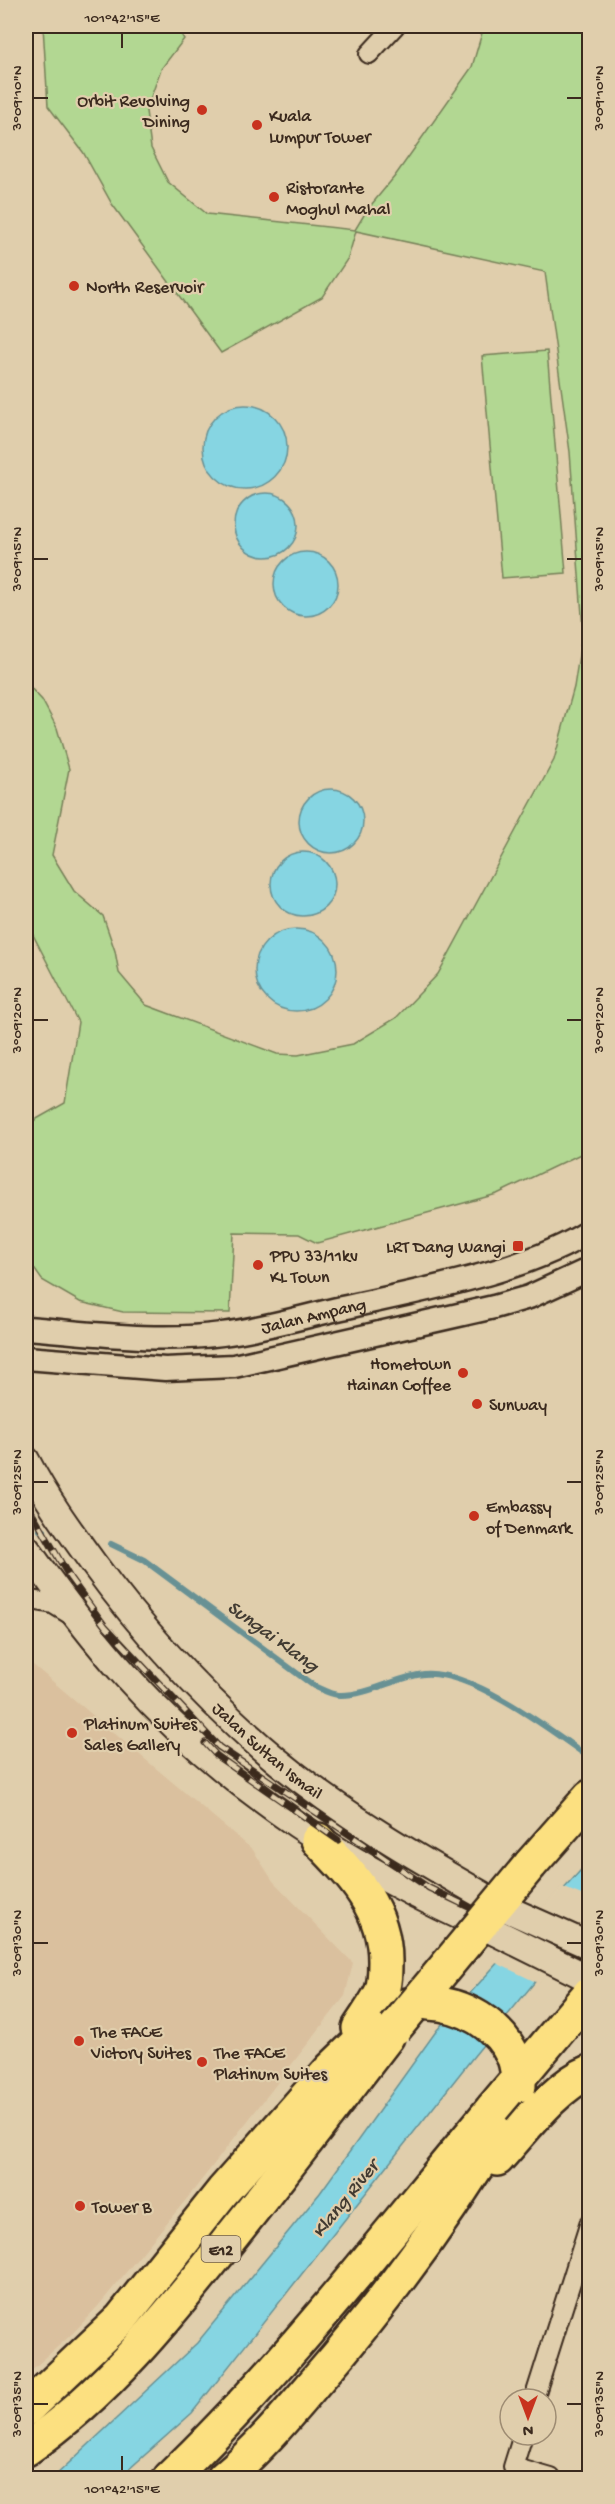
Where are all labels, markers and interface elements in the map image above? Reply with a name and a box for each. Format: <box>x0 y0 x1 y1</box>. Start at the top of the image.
text: 101°42'15"E <box>83 10 160 28</box>
text: 3°09'10"N <box>9 65 27 131</box>
text: 3°09'10"N <box>591 65 609 131</box>
place label: Orbit Revolving Dining <box>77 92 190 134</box>
marker: Orbit Revolving Dining <box>195 103 209 117</box>
place label: Kuala Lumpur Tower <box>269 107 372 149</box>
marker: Kuala Lumpur Tower <box>250 118 264 132</box>
place label: Ristorante Moghul Mahal <box>286 179 391 221</box>
marker: Ristorante Moghul Mahal <box>267 190 281 204</box>
place label: North Reservoir <box>86 278 205 299</box>
marker: North Reservoir <box>67 279 81 293</box>
text: 3°09'15"N <box>9 527 27 592</box>
text: 3°09'15"N <box>591 527 609 592</box>
text: 3°09'20"N <box>9 987 27 1054</box>
text: 3°09'20"N <box>591 987 609 1054</box>
place label: LRT Dang Wangi <box>386 1238 506 1259</box>
marker: LRT Dang Wangi <box>511 1239 525 1253</box>
place label: PPU 33/11kv KL Town <box>269 1247 358 1289</box>
marker: PPU 33/11kv KL Town <box>251 1258 265 1272</box>
street label: Jalan Ampang <box>259 1295 368 1340</box>
place label: Hometown Hainan Coffee <box>347 1355 452 1397</box>
marker: Hometown Hainan Coffee <box>456 1366 470 1380</box>
place label: Sunway <box>489 1396 547 1417</box>
marker: Sunway <box>470 1397 484 1411</box>
text: 3°09'25"N <box>9 1449 27 1516</box>
text: 3°09'25"N <box>591 1449 609 1516</box>
place label: Embassy of Denmark <box>486 1498 574 1540</box>
marker: Embassy of Denmark <box>467 1509 481 1523</box>
water label: Sungai Klang <box>222 1597 323 1680</box>
street label: Jalan Sultan Ismail <box>207 1699 326 1805</box>
place label: Platinum Suites Sales Gallery <box>83 1715 199 1757</box>
marker: Platinum Suites Sales Gallery <box>65 1726 79 1740</box>
text: 3°09'30"N <box>9 1909 27 1977</box>
text: 3°09'30"N <box>591 1909 609 1977</box>
place label: The FACE Victory Suites <box>90 2023 193 2065</box>
marker: The FACE Victory Suites <box>72 2034 86 2048</box>
place label: The FACE Platinum Suites <box>213 2044 329 2086</box>
marker: The FACE Platinum Suites <box>195 2055 209 2069</box>
water label: Klang River <box>308 2154 387 2244</box>
place label: Tower B <box>91 2198 152 2219</box>
marker: Tower B <box>73 2199 87 2213</box>
road number: E12 <box>202 2236 240 2262</box>
text: 3°09'35"N <box>9 2371 27 2438</box>
text: 3°09'35"N <box>591 2371 609 2438</box>
north arrow <box>498 2387 558 2447</box>
text: N <box>522 2419 533 2438</box>
text: 101°42'15"E <box>83 2481 160 2499</box>

